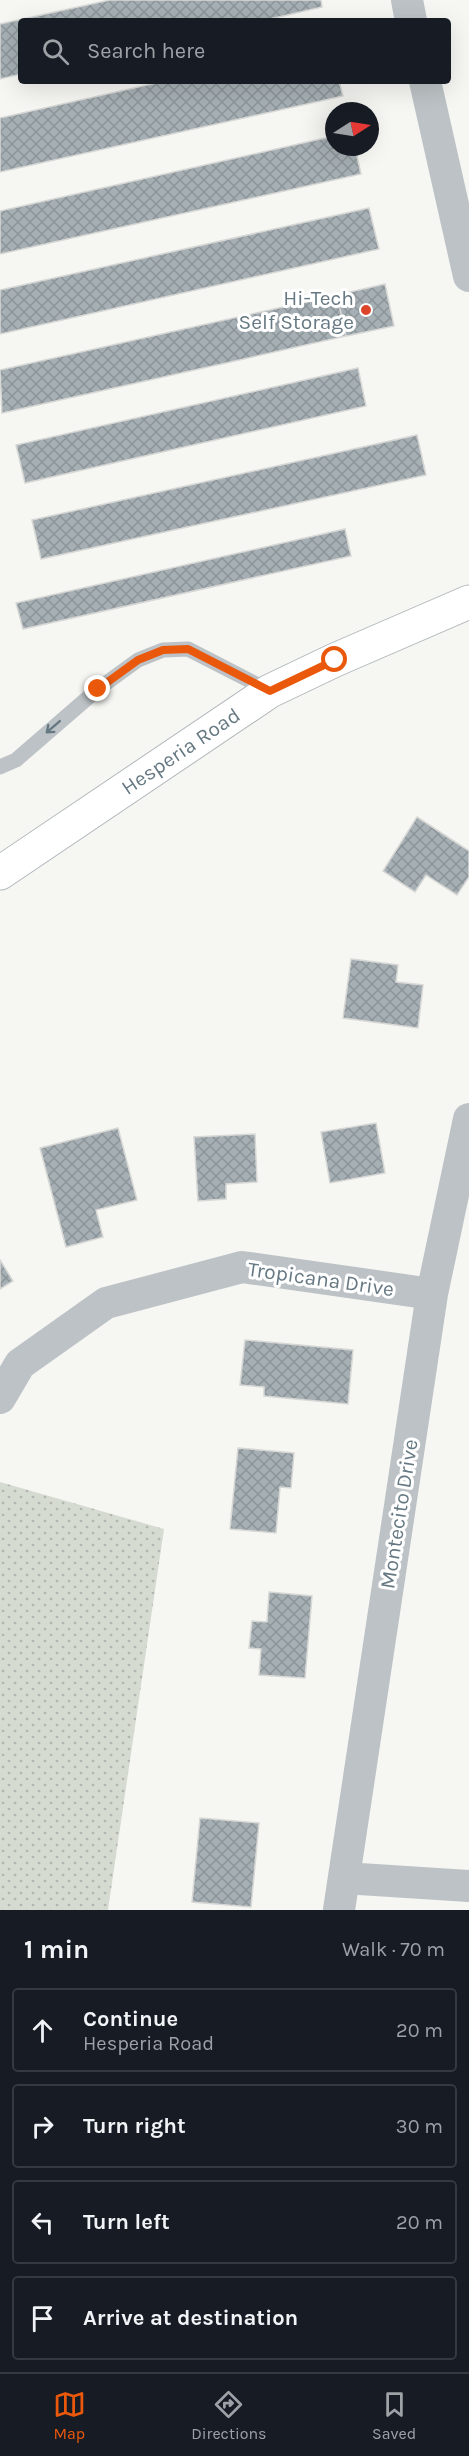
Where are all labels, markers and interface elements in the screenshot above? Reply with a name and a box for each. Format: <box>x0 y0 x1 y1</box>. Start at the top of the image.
search box <box>18 18 451 84</box>
icon: search <box>39 35 72 68</box>
text: Search here <box>87 38 205 64</box>
north arrow <box>325 102 379 156</box>
place label: Hi-Tech Self Storage <box>239 286 354 334</box>
marker: Hi-Tech Self Storage <box>359 303 373 317</box>
route start <box>321 646 347 672</box>
route end <box>84 675 110 701</box>
street label: Hesperia Road <box>117 703 245 800</box>
one-way arrow <box>46 720 61 734</box>
street label: Tropicana Drive <box>246 1257 396 1301</box>
street label: Montecito Drive <box>375 1437 423 1591</box>
text: 1 min <box>24 1934 89 1965</box>
text: Walk · 70 m <box>342 1938 445 1961</box>
text: Continue <box>83 2006 178 2032</box>
icon: ahead <box>26 2014 59 2047</box>
text: 20 m <box>396 2019 443 2042</box>
text: Hesperia Road <box>83 2032 214 2055</box>
icon: right <box>26 2110 59 2143</box>
text: Turn right <box>83 2113 186 2139</box>
text: 30 m <box>396 2115 443 2138</box>
icon: left <box>26 2206 59 2239</box>
text: Turn left <box>83 2209 170 2235</box>
text: 20 m <box>396 2211 443 2234</box>
icon: arrive <box>26 2302 59 2335</box>
text: Arrive at destination <box>83 2305 298 2331</box>
tab: Map <box>53 2388 86 2443</box>
tab: Directions <box>191 2388 266 2443</box>
tab: Saved <box>372 2388 416 2443</box>

